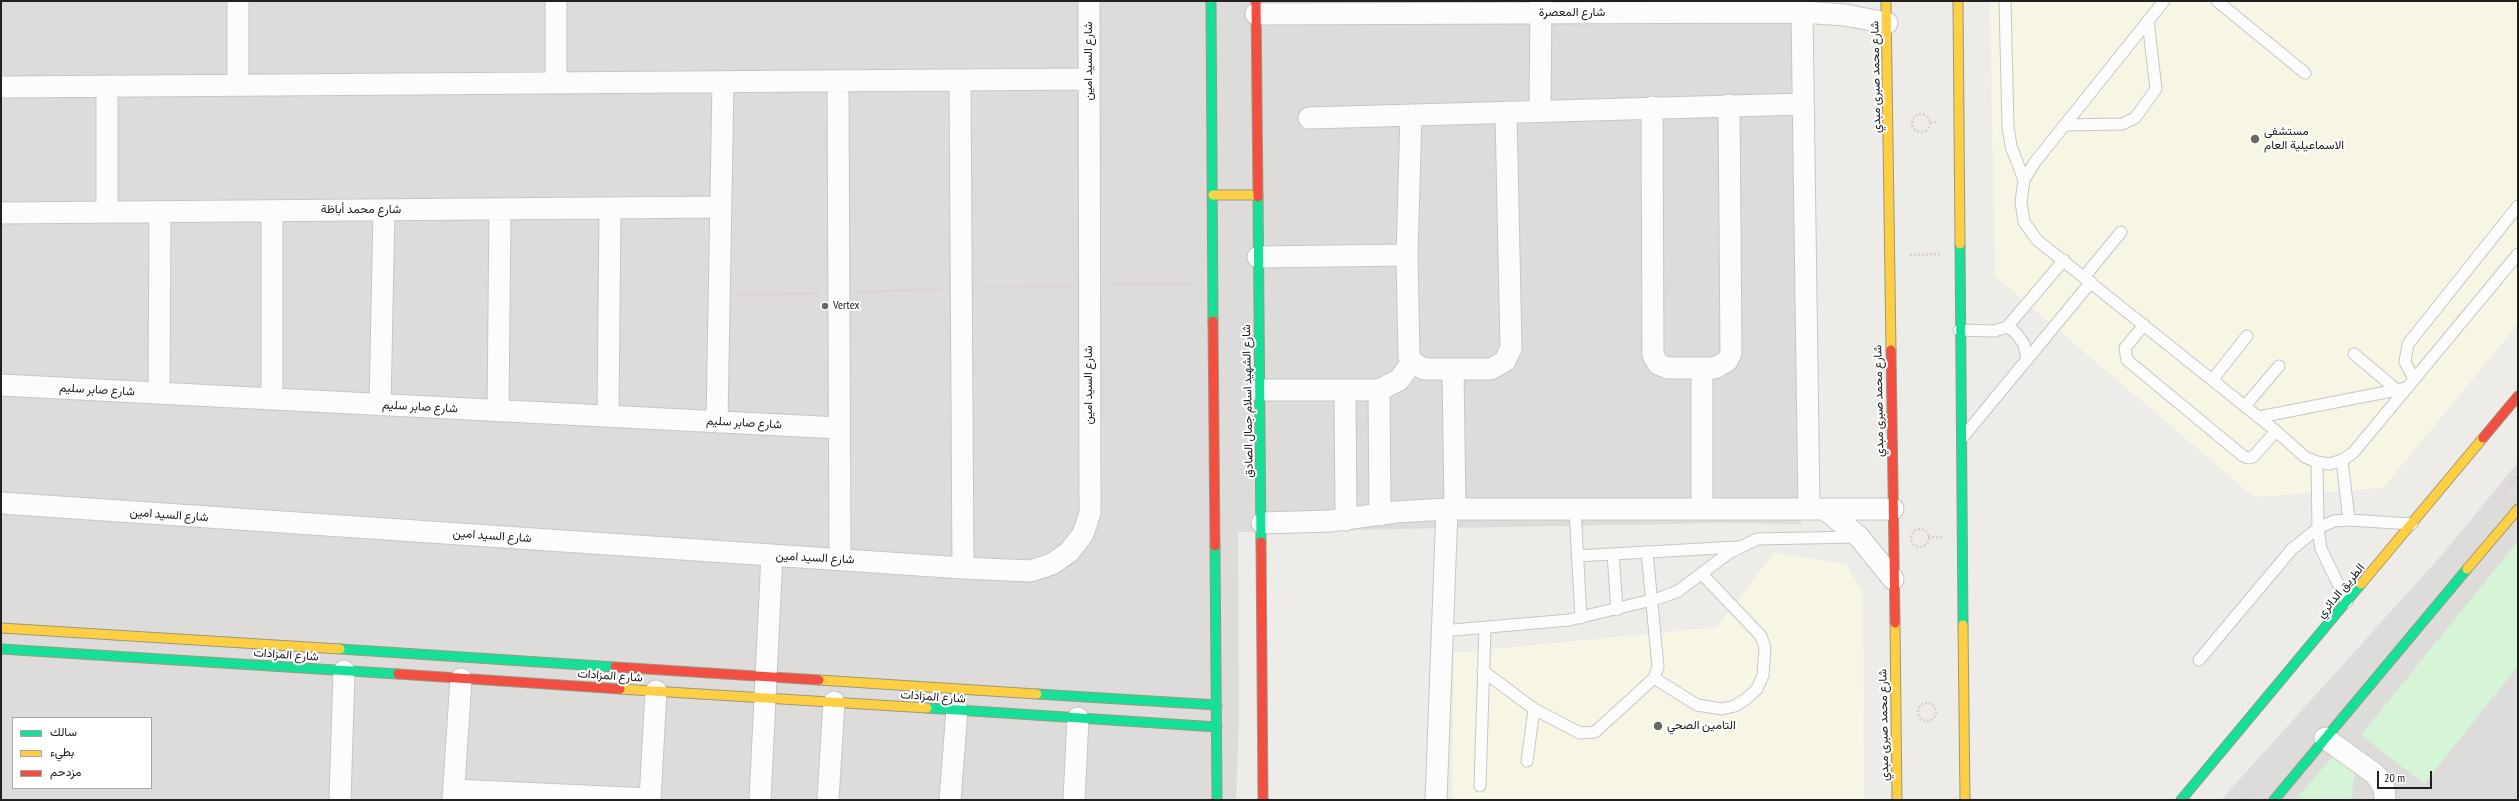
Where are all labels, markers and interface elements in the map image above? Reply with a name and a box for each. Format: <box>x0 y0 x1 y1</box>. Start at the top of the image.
street label: شارع المعصرة <box>1539 6 1605 20</box>
street label: شارع محمد صبرى مبدي <box>1868 21 1884 133</box>
street label: شارع السيد امين <box>1082 22 1096 100</box>
place label: مستشفى الاسماعيلية العام <box>2264 125 2344 153</box>
marker: مستشفى الاسماعيلية العام <box>2249 133 2261 145</box>
street label: شارع محمد أباظة <box>321 203 401 217</box>
place label: Vertex <box>833 299 859 313</box>
marker: Vertex <box>820 301 830 311</box>
street label: شارع الشهيد اسلام جمال الصادق <box>1239 324 1257 478</box>
street label: شارع محمد صبرى مبدي <box>1871 345 1887 457</box>
street label: شارع السيد امين <box>1082 346 1096 424</box>
street label: شارع صابر سليم <box>59 381 135 399</box>
street label: شارع صابر سليم <box>382 398 458 416</box>
street label: شارع صابر سليم <box>706 414 782 432</box>
street label: شارع السيد امين <box>129 505 209 525</box>
street label: شارع السيد امين <box>452 526 532 546</box>
street label: شارع السيد امين <box>775 549 855 567</box>
street label: الطريق الدائري <box>2314 561 2368 621</box>
street label: شارع المزادات <box>253 646 319 664</box>
street label: شارع المزادات <box>577 667 643 685</box>
street label: شارع محمد صبرى مبدي <box>1876 669 1892 781</box>
street label: شارع المزادات <box>900 688 966 706</box>
legend <box>12 717 152 789</box>
place label: التامين الصحي <box>1667 719 1736 733</box>
marker: التامين الصحي <box>1652 720 1664 732</box>
text: سالك <box>50 724 77 739</box>
text: بطيء <box>50 744 74 759</box>
scale bar <box>2379 763 2434 789</box>
text: مزدحم <box>50 764 81 779</box>
text: 20 m <box>2384 770 2405 785</box>

